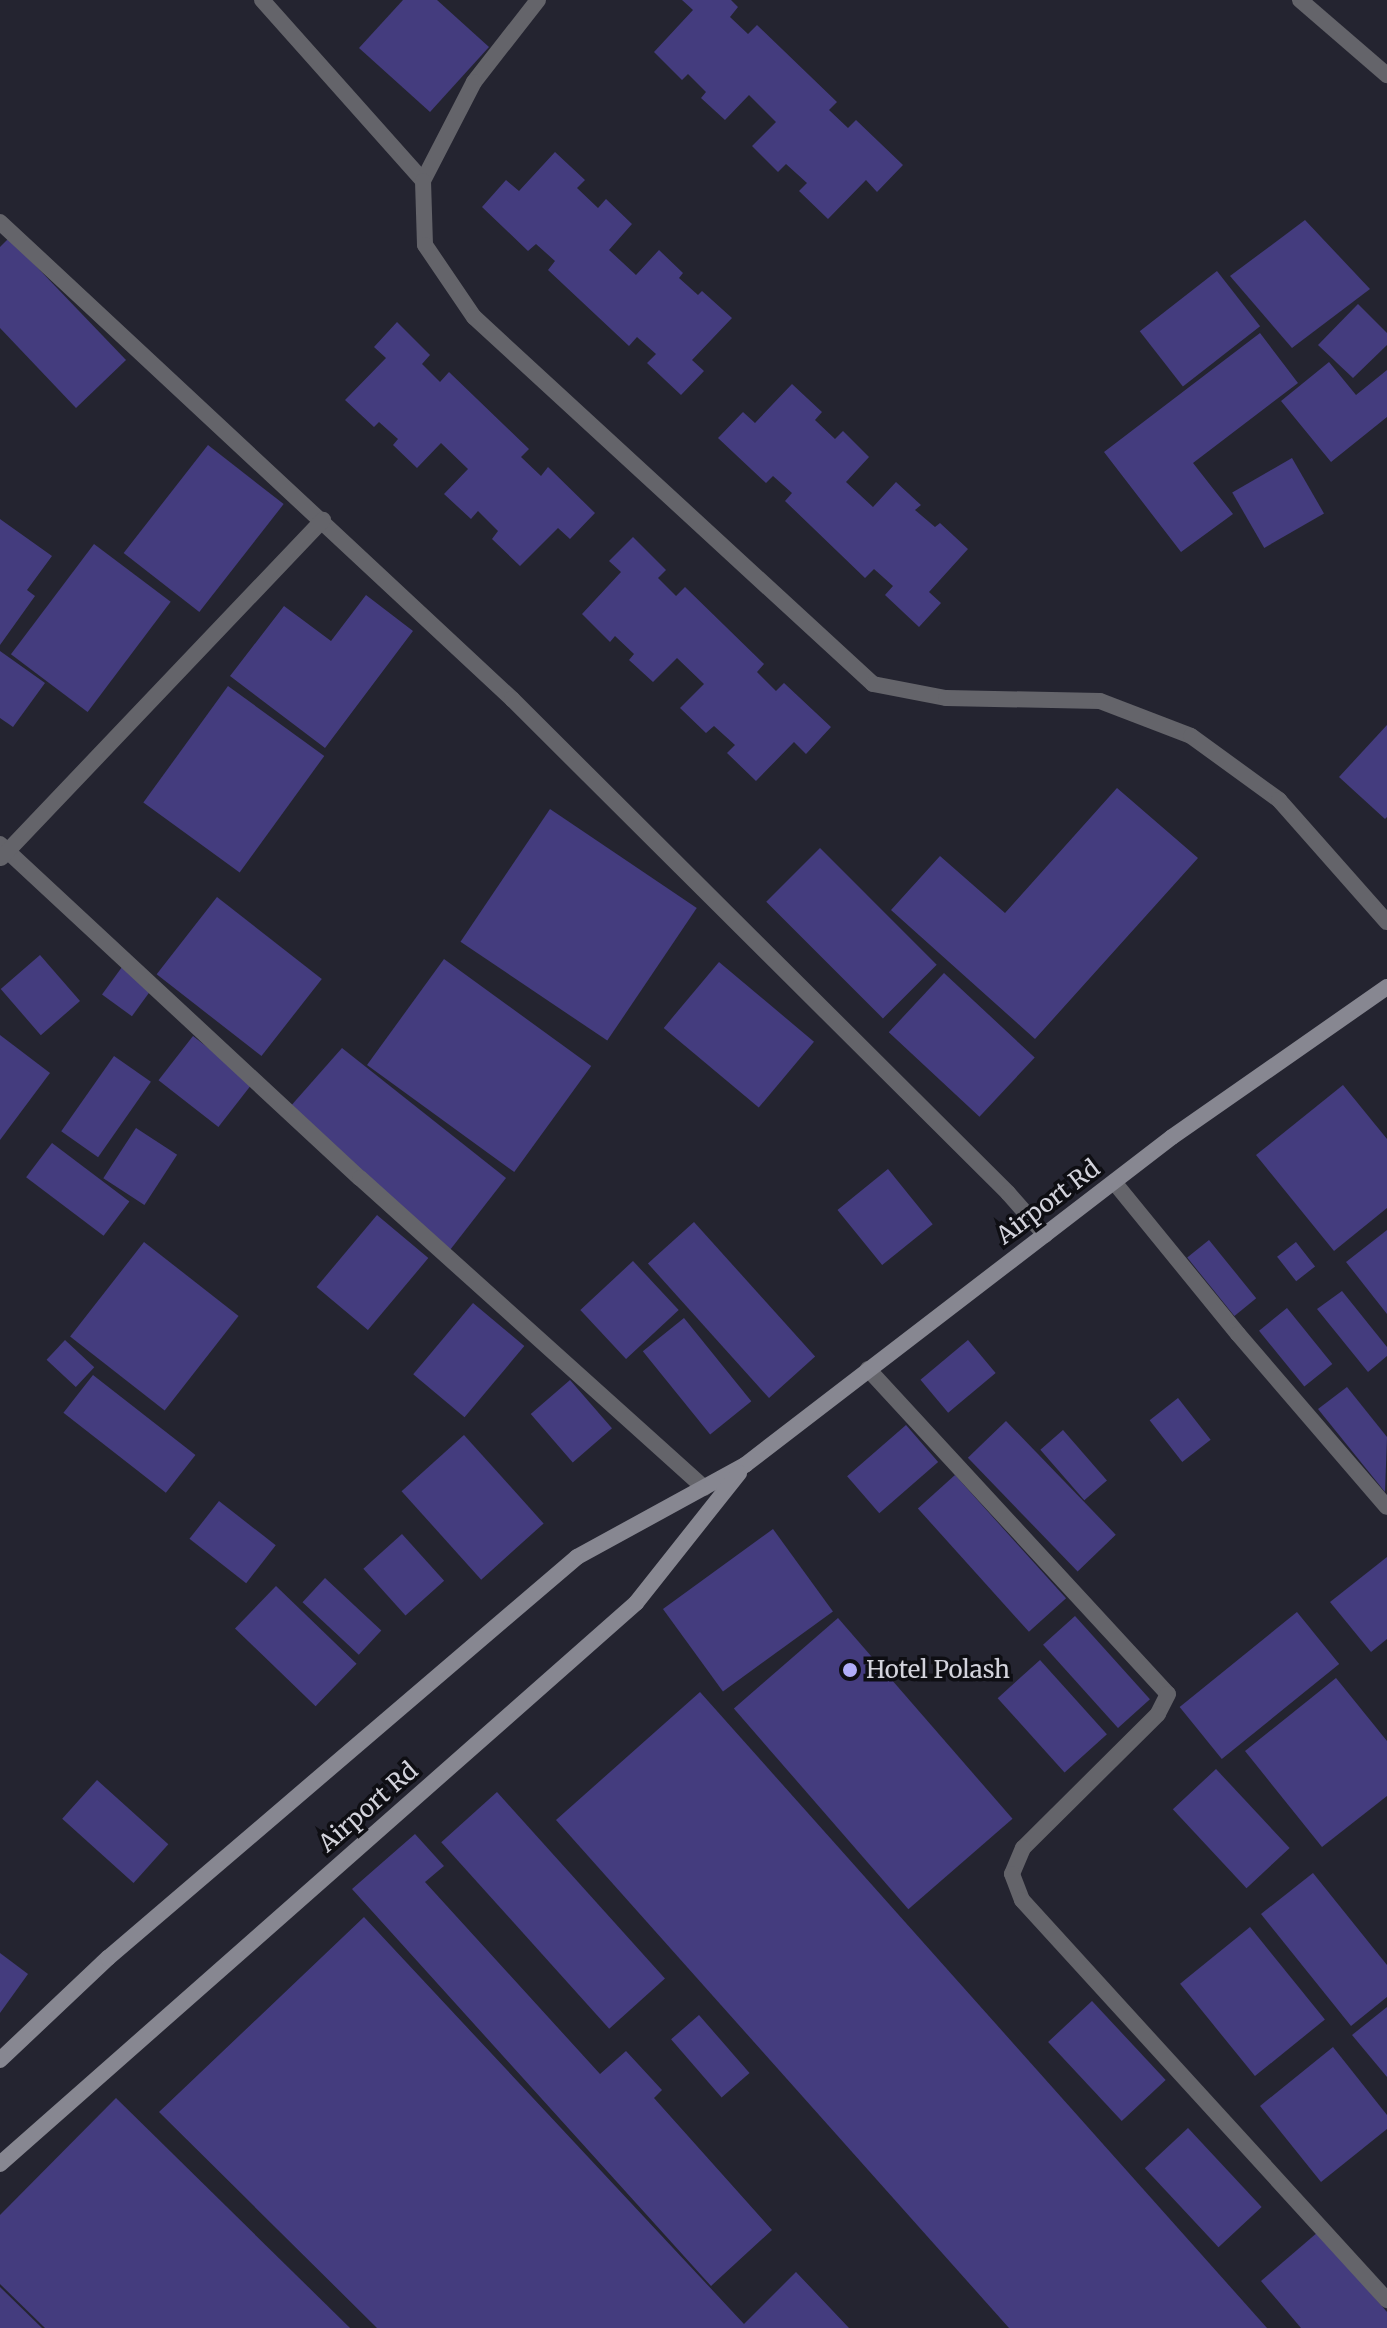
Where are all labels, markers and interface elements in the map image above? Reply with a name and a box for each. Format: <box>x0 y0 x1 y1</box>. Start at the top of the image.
street label: Airport Rd <box>991 1154 1105 1250</box>
place label: Hotel Polash <box>866 1656 1010 1684</box>
marker: Hotel Polash <box>841 1661 859 1679</box>
street label: Airport Rd <box>313 1756 423 1858</box>

